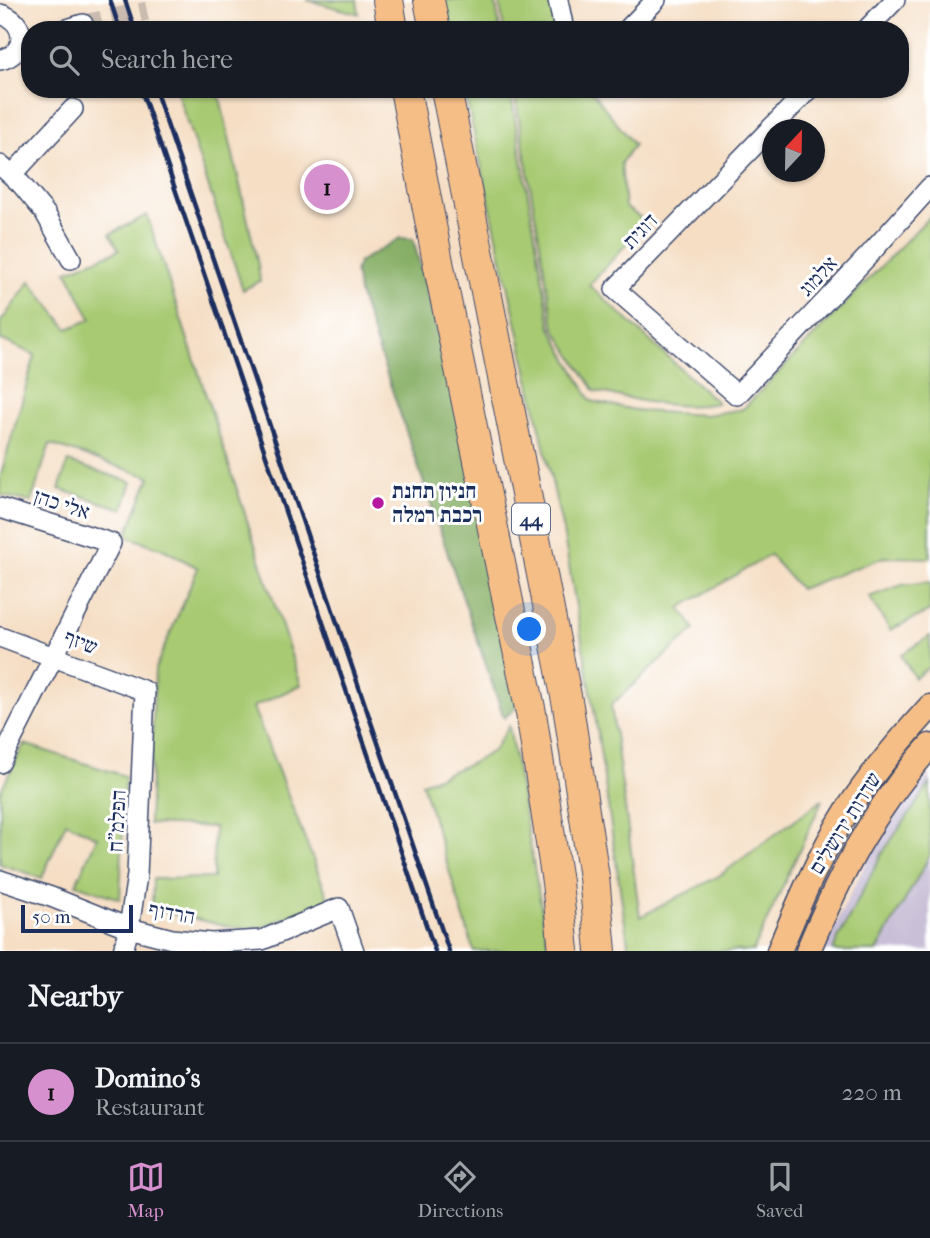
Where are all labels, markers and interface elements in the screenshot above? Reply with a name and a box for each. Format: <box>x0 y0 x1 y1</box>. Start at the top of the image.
search box <box>21 21 909 98</box>
icon: search <box>45 41 83 79</box>
text: Search here <box>101 44 233 75</box>
north arrow <box>762 119 825 182</box>
pin: 1 <box>304 161 350 213</box>
street label: דוגית <box>618 208 662 254</box>
street label: אלמוג <box>794 251 842 301</box>
place label: חניון תחנת רכבת רמלה <box>392 479 482 527</box>
street label: אלי כהן <box>31 484 93 524</box>
marker: חניון תחנת רכבת רמלה <box>370 495 386 511</box>
road number: 44 <box>512 504 550 534</box>
your location <box>512 612 546 646</box>
street label: שיזף <box>61 625 101 659</box>
street label: שדרות ירושלים <box>804 768 886 878</box>
street label: הפלמ"ח <box>103 789 131 853</box>
street label: הרדוף <box>147 897 197 929</box>
scale bar <box>21 902 133 934</box>
text: 50 m <box>32 906 71 928</box>
text: Nearby <box>28 979 123 1014</box>
text: Domino's <box>95 1063 200 1094</box>
text: 1 <box>47 1079 55 1106</box>
text: 220 m <box>842 1079 902 1106</box>
text: Restaurant <box>95 1094 205 1121</box>
tab: Map <box>127 1158 165 1222</box>
tab: Directions <box>418 1158 503 1222</box>
tab: Saved <box>756 1158 803 1222</box>

